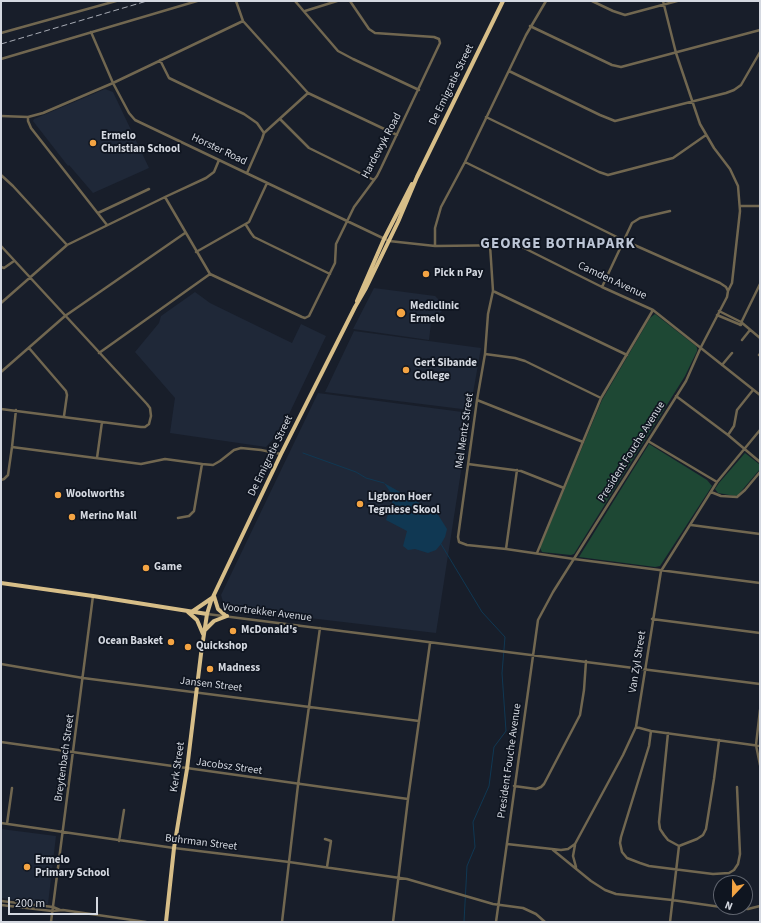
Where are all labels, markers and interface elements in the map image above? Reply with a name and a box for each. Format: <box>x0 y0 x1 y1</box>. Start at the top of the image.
street label: De Emigratie Street <box>427 42 477 128</box>
street label: Hardewyk Road <box>359 111 405 181</box>
place label: Ermelo Christian School <box>101 130 180 156</box>
street label: Horster Road <box>189 131 249 169</box>
marker: Ermelo Christian School <box>88 138 98 148</box>
district label: GEORGE BOTHAPARK <box>480 236 636 254</box>
street label: Camden Avenue <box>575 259 649 303</box>
place label: Pick n Pay <box>434 267 483 281</box>
marker: Pick n Pay <box>421 269 431 279</box>
place label: Mediclinic Ermelo <box>410 300 459 326</box>
marker: Mediclinic Ermelo <box>395 307 407 319</box>
place label: Gert Sibande College <box>414 357 477 383</box>
marker: Gert Sibande College <box>401 365 411 375</box>
street label: Mel Mentz Street <box>453 392 477 470</box>
street label: President Fouche Avenue <box>596 399 668 505</box>
street label: De Emigratie Street <box>246 413 296 499</box>
place label: Woolworths <box>66 488 125 502</box>
marker: Woolworths <box>53 490 63 500</box>
place label: Ligbron Hoer Tegniese Skool <box>368 491 440 517</box>
marker: Ligbron Hoer Tegniese Skool <box>355 499 365 509</box>
place label: Merino Mall <box>80 510 137 524</box>
marker: Merino Mall <box>67 512 77 522</box>
place label: Game <box>154 561 182 575</box>
marker: Game <box>141 563 151 573</box>
street label: Voortrekker Avenue <box>221 601 313 625</box>
place label: McDonald's <box>241 624 297 638</box>
marker: McDonald's <box>228 626 238 636</box>
street label: Van Zyl Street <box>627 630 649 694</box>
place label: Ocean Basket <box>98 635 163 649</box>
marker: Ocean Basket <box>166 637 176 647</box>
place label: Quickshop <box>196 640 248 654</box>
marker: Quickshop <box>183 642 193 652</box>
place label: Madness <box>218 662 260 676</box>
marker: Madness <box>205 664 215 674</box>
street label: Jansen Street <box>179 675 243 695</box>
street label: President Fouche Avenue <box>495 703 525 819</box>
street label: Breytenbach Street <box>52 713 78 803</box>
street label: Kerk Street <box>168 741 188 793</box>
street label: Jacobsz Street <box>195 756 263 778</box>
street label: Buhrman Street <box>164 832 238 854</box>
place label: Ermelo Primary School <box>35 854 109 880</box>
marker: Ermelo Primary School <box>22 862 32 872</box>
north arrow <box>713 875 753 915</box>
scale bar <box>10 889 100 915</box>
text: 200 m <box>15 895 45 912</box>
text: N <box>722 897 735 914</box>

